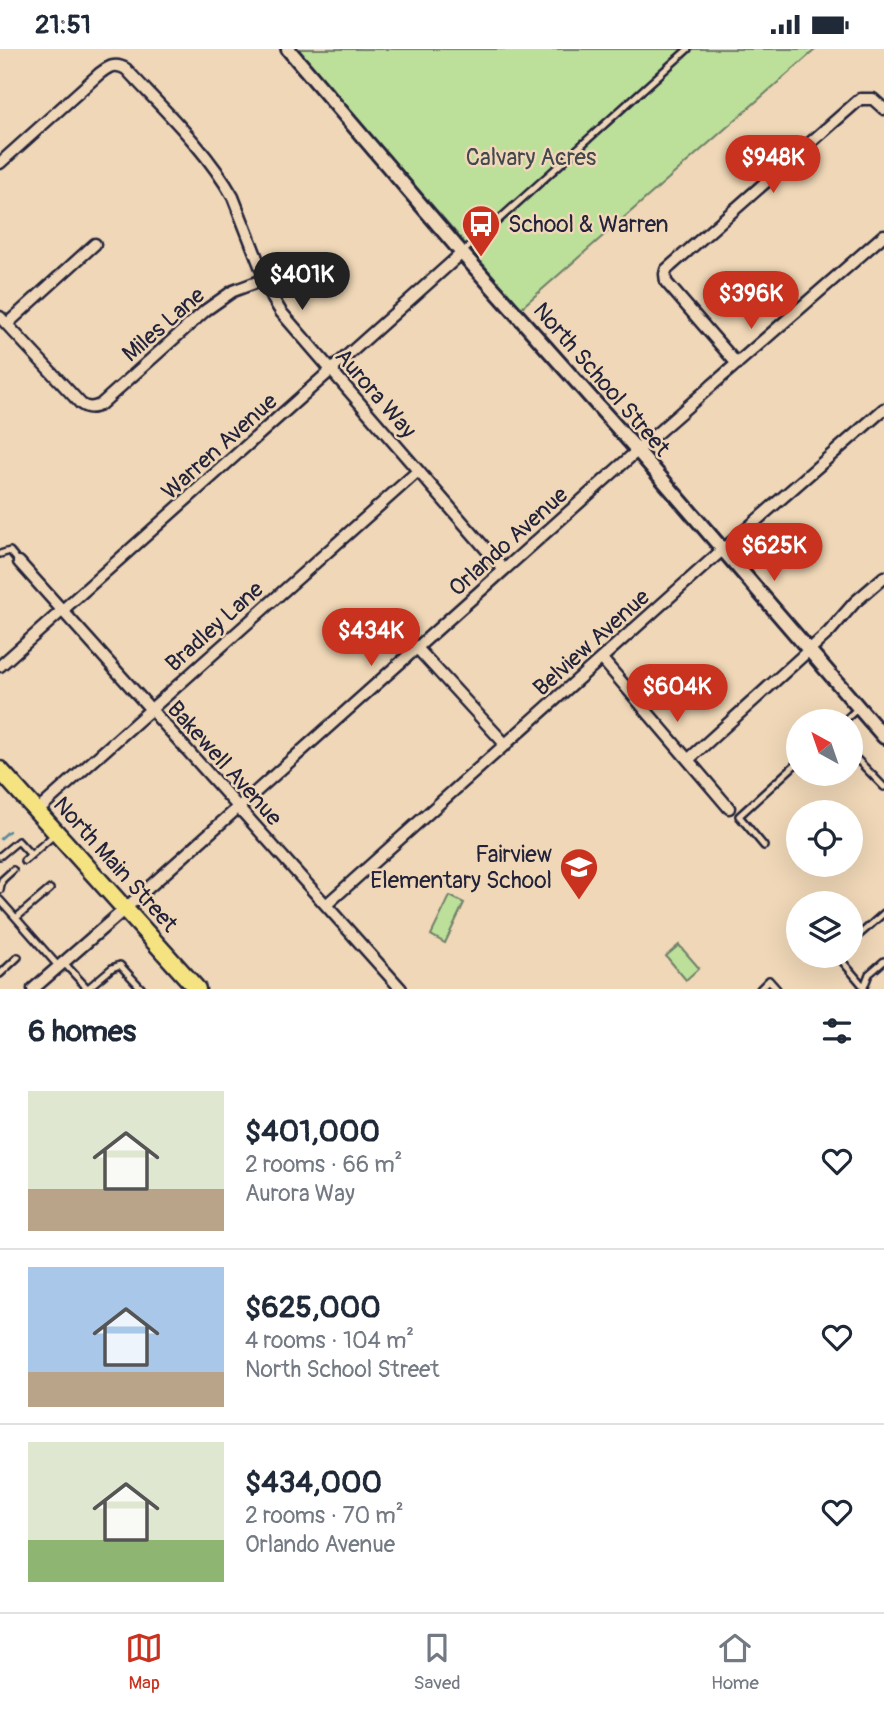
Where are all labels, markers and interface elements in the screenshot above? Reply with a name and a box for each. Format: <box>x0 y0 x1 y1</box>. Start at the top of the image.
text: 21:51 <box>35 9 91 41</box>
pin: $948K <box>724 135 822 195</box>
park label: Calvary Acres <box>466 143 596 172</box>
text: $948K <box>741 143 805 172</box>
bus stop icon: School & Warren <box>460 203 502 258</box>
place label: School & Warren <box>508 210 669 239</box>
pin: $401K <box>253 253 351 312</box>
text: $401K <box>270 260 334 289</box>
pin: $396K <box>702 271 800 331</box>
text: $396K <box>719 279 783 308</box>
street label: Miles Lane <box>116 280 211 368</box>
street label: North School Street <box>527 296 677 463</box>
street label: Aurora Way <box>329 342 423 444</box>
street label: Warren Avenue <box>155 386 284 506</box>
street label: Orlando Avenue <box>443 480 574 602</box>
pin: $625K <box>725 524 823 583</box>
text: $625K <box>741 531 807 560</box>
street label: Bradley Lane <box>159 574 270 678</box>
street label: Belview Avenue <box>527 582 656 702</box>
pin: $434K <box>322 609 420 668</box>
text: $434K <box>338 616 404 645</box>
pin: $604K <box>628 665 726 724</box>
text: $604K <box>643 672 711 701</box>
street label: Bakewell Avenue <box>161 695 289 832</box>
north arrow <box>786 709 863 786</box>
map controls <box>786 709 863 968</box>
street label: North Main Street <box>47 790 185 939</box>
button: locate <box>786 800 863 877</box>
place label: Fairview Elementary School <box>370 840 552 895</box>
school or university icon: Fairview Elementary School <box>558 846 600 901</box>
button: layers <box>786 891 863 968</box>
icon: filters <box>818 1012 856 1050</box>
text: 6 homes <box>28 1013 136 1050</box>
text: $401,000 <box>245 1113 380 1150</box>
icon: home <box>84 1119 168 1203</box>
icon: heart <box>818 1142 856 1180</box>
text: 2 rooms · 66 m² <box>245 1150 402 1179</box>
text: Aurora Way <box>245 1179 355 1208</box>
text: $625,000 <box>245 1289 381 1326</box>
icon: home <box>84 1295 168 1379</box>
icon: heart <box>818 1318 856 1356</box>
text: 4 rooms · 104 m² <box>245 1326 414 1355</box>
text: North School Street <box>245 1355 440 1384</box>
text: $434,000 <box>245 1464 382 1501</box>
icon: home <box>84 1470 168 1554</box>
icon: heart <box>818 1493 856 1531</box>
text: 2 rooms · 70 m² <box>245 1501 404 1530</box>
text: Orlando Avenue <box>245 1530 395 1559</box>
tab: Map <box>125 1629 163 1695</box>
tab: Saved <box>413 1629 461 1695</box>
tab: Home <box>711 1629 759 1695</box>

